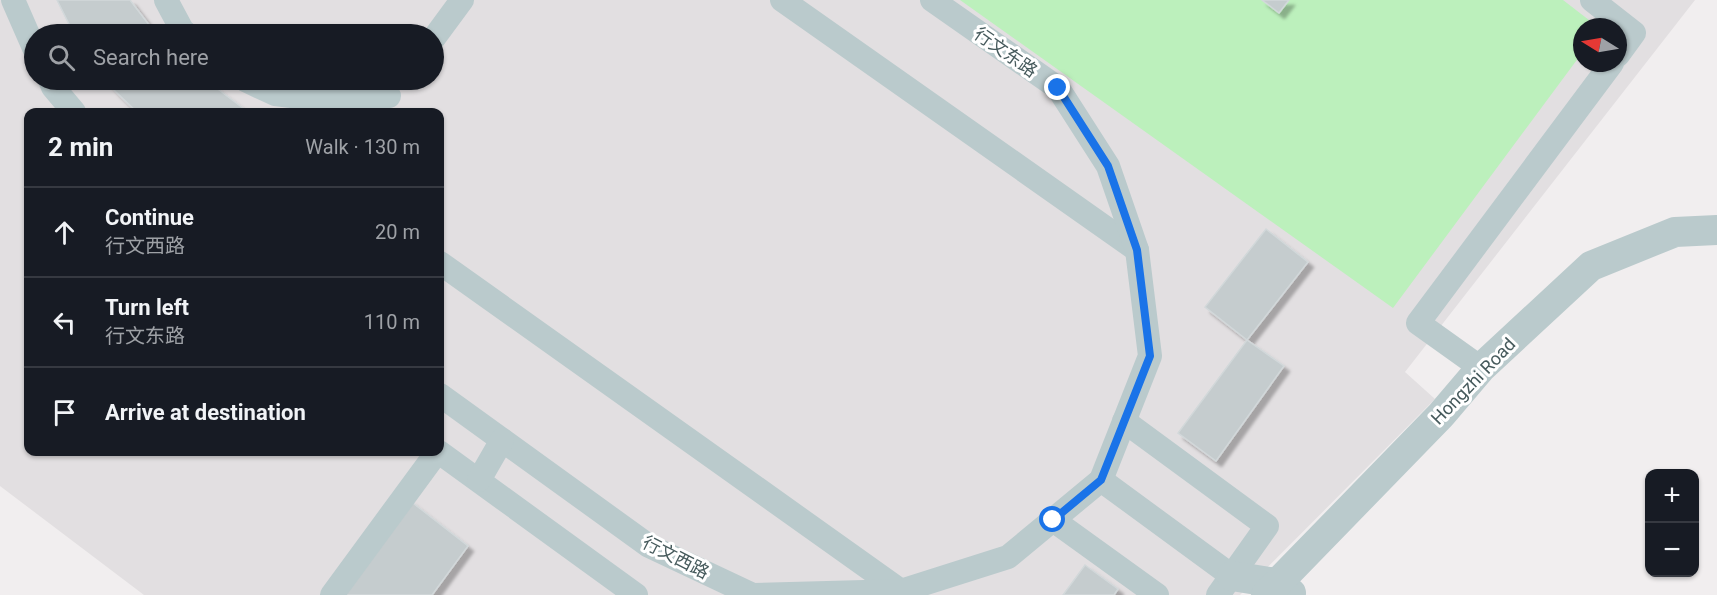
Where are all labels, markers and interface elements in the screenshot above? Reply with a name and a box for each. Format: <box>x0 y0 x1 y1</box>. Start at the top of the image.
north arrow <box>1573 18 1627 72</box>
street label: 行文东路 <box>970 23 1042 81</box>
search box <box>24 24 444 90</box>
icon: search <box>45 41 78 74</box>
text: Search here <box>93 45 209 70</box>
route end <box>1044 74 1070 100</box>
text: 2 min <box>48 132 113 162</box>
text: Walk · 130 m <box>305 135 420 159</box>
text: Continue <box>105 205 194 230</box>
icon: ahead <box>48 216 81 249</box>
text: 20 m <box>375 220 420 244</box>
text: 行文西路 <box>105 234 185 258</box>
text: Turn left <box>105 295 189 320</box>
icon: left <box>48 306 81 339</box>
text: 110 m <box>364 310 420 334</box>
text: 行文东路 <box>105 324 185 348</box>
street label: Hongzhi Road <box>1426 333 1520 429</box>
icon: arrive <box>48 396 81 429</box>
text: Arrive at destination <box>105 400 306 425</box>
map controls <box>1645 469 1699 577</box>
button: + <box>1645 469 1699 523</box>
route start <box>1039 506 1065 532</box>
button: − <box>1645 523 1699 577</box>
street label: 行文西路 <box>639 531 713 583</box>

